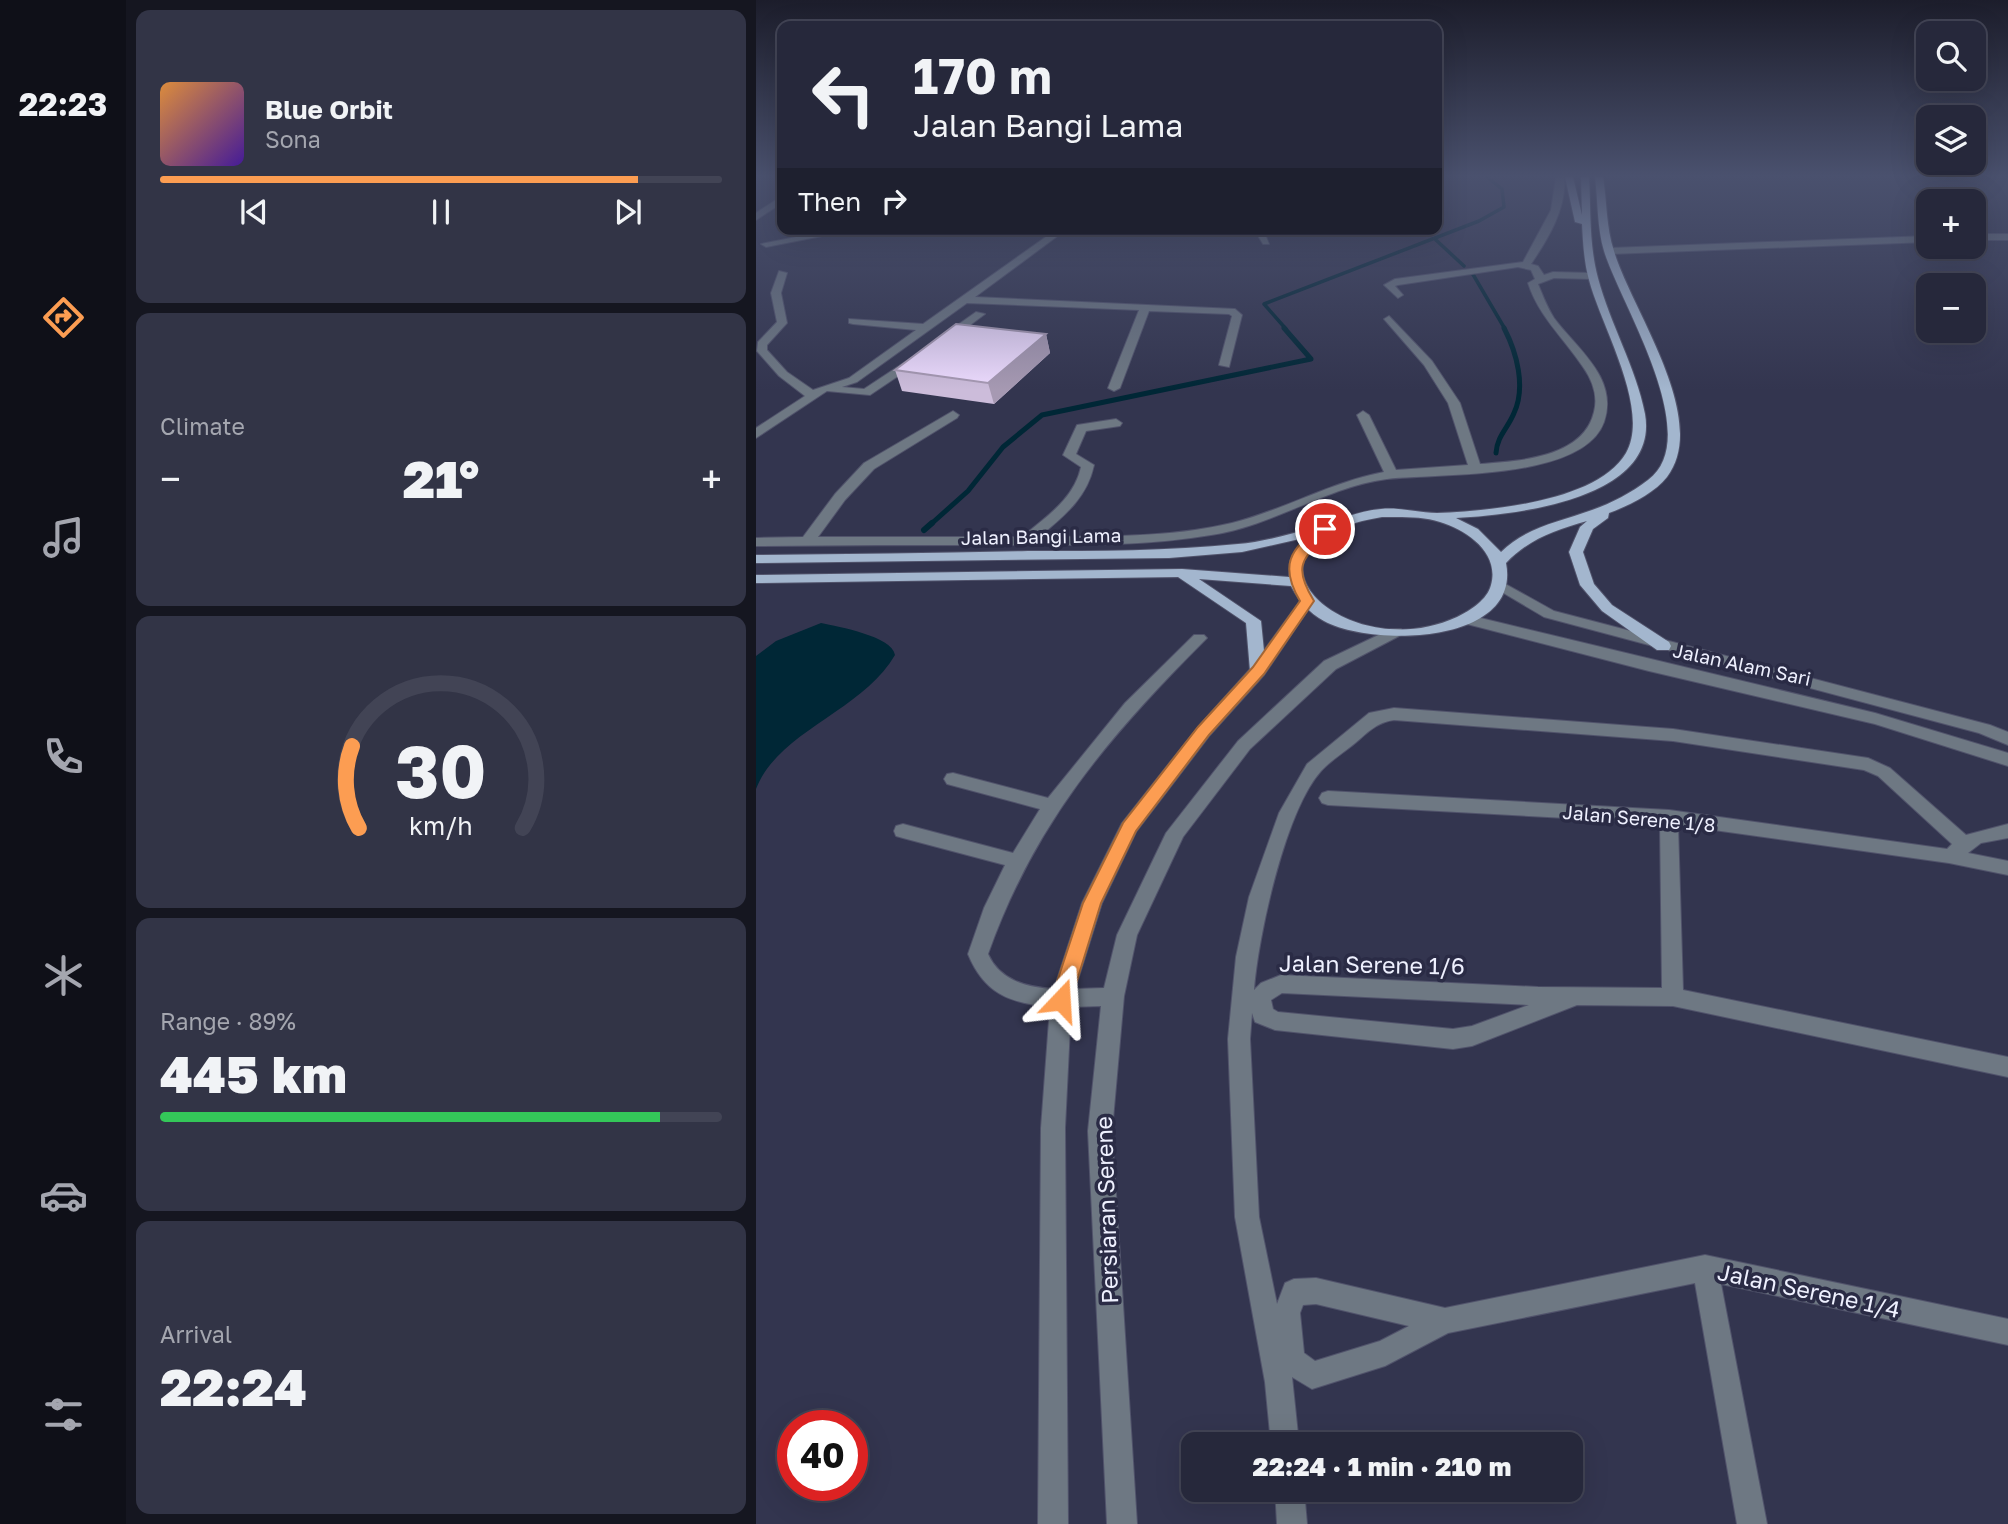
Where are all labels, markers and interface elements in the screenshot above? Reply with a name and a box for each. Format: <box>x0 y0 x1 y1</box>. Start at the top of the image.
map controls <box>1916 21 1986 343</box>
button: search <box>1916 21 1986 91</box>
text: 170 m <box>913 46 1052 105</box>
icon: left <box>798 49 889 140</box>
text: 22:23 <box>19 85 107 123</box>
text: Blue Orbit <box>265 94 393 125</box>
button: layers <box>1916 105 1986 175</box>
text: Jalan Bangi Lama <box>913 106 1183 144</box>
text: Sona <box>265 125 321 153</box>
icon: right <box>875 182 913 220</box>
text: Then <box>798 186 861 217</box>
button: + <box>1916 189 1986 259</box>
icon: previous <box>235 193 273 231</box>
icon: pause <box>422 193 460 231</box>
icon: next <box>609 193 647 231</box>
button: − <box>1916 273 1986 343</box>
icon: directions <box>39 293 88 342</box>
text: Climate <box>160 412 245 440</box>
text: 21° <box>403 447 479 509</box>
text: − <box>160 456 181 501</box>
text: + <box>701 456 722 501</box>
pin <box>1295 499 1355 559</box>
icon: arrive <box>1306 510 1344 548</box>
icon: music <box>39 513 88 562</box>
street label: Jalan Bangi Lama <box>961 523 1121 549</box>
street label: Jalan Alam Sari <box>1671 638 1813 690</box>
text: 30 <box>395 727 487 814</box>
icon: phone <box>39 732 88 781</box>
street label: Jalan Serene 1/8 <box>1562 800 1716 836</box>
text: km/h <box>409 810 473 841</box>
street label: Jalan Serene 1/6 <box>1279 948 1465 980</box>
icon: climate <box>39 951 88 1000</box>
position arrow <box>1024 963 1098 1037</box>
text: Range · 89% <box>160 1007 296 1035</box>
text: 445 km <box>160 1042 347 1104</box>
street label: Persiaran Serene <box>1089 1116 1123 1304</box>
icon: car <box>39 1171 88 1220</box>
street label: Jalan Serene 1/4 <box>1715 1257 1903 1323</box>
text: Arrival <box>160 1320 232 1348</box>
text: 22:24 <box>160 1355 307 1417</box>
icon: filters <box>39 1390 88 1439</box>
speed limit sign: 40 <box>777 1410 868 1501</box>
text: 22:24 · 1 min · 210 m <box>1253 1451 1511 1482</box>

